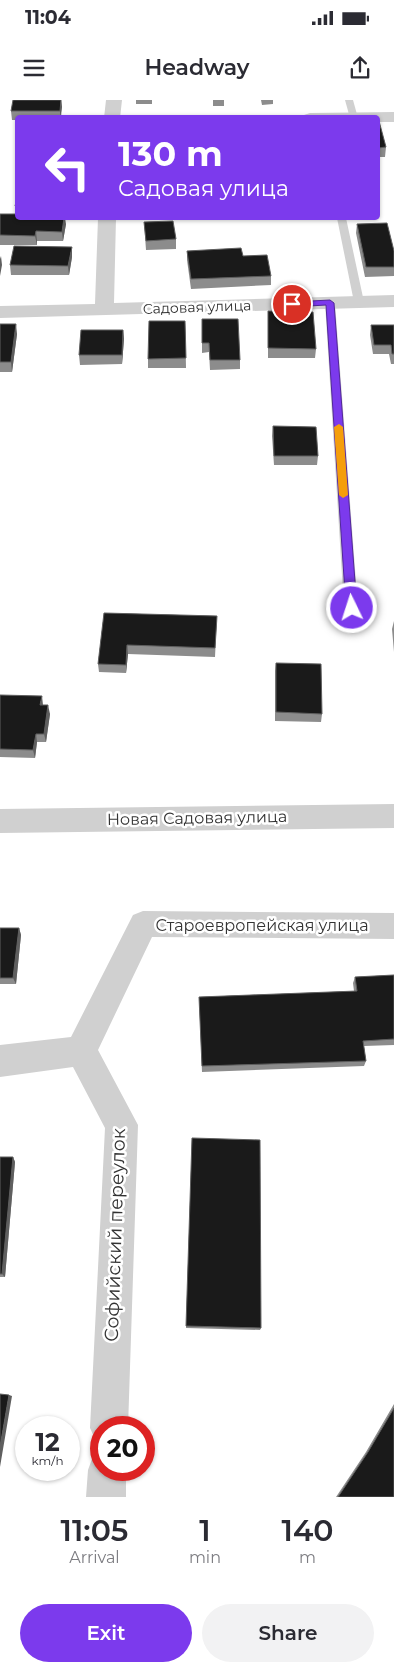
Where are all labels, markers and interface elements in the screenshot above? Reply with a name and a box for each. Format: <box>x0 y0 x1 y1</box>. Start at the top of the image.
text: 11:04 <box>25 6 71 29</box>
icon: menu <box>20 54 48 82</box>
text: Headway <box>144 54 250 81</box>
icon: share <box>346 54 374 82</box>
text: 130 m <box>118 132 223 175</box>
icon: left <box>35 135 100 200</box>
text: Садовая улица <box>118 175 289 202</box>
pin <box>271 283 313 325</box>
icon: arrive <box>278 290 306 318</box>
street label: Садовая улица <box>142 296 252 318</box>
position arrow <box>325 581 377 633</box>
street label: Новая Садовая улица <box>107 807 287 829</box>
street label: Староевропейская улица <box>155 916 369 935</box>
street label: Софийский переулок <box>100 1128 130 1342</box>
speed limit sign: 20 <box>90 1416 155 1481</box>
text: 12 <box>35 1427 60 1457</box>
text: km/h <box>31 1453 64 1468</box>
text: 11:05 <box>61 1512 128 1549</box>
text: 1 <box>199 1512 211 1549</box>
text: 140 <box>282 1512 334 1549</box>
text: Arrival <box>69 1548 120 1567</box>
text: min <box>189 1548 221 1567</box>
text: m <box>299 1548 316 1567</box>
button: Exit <box>20 1604 192 1662</box>
button: Share <box>202 1604 374 1662</box>

